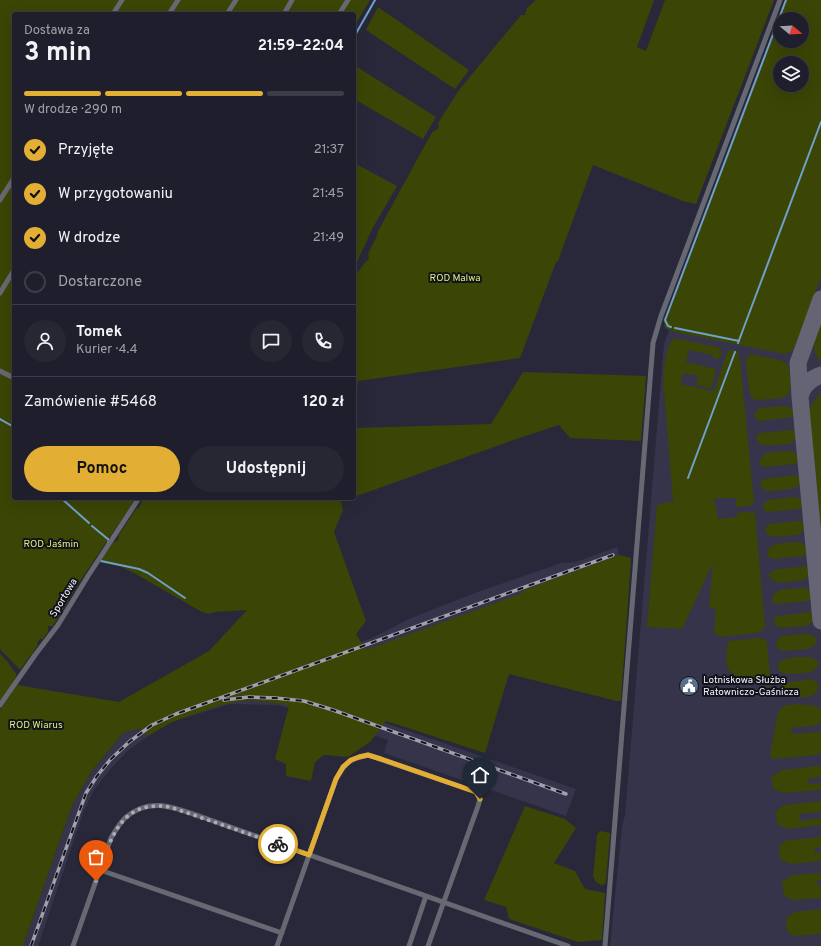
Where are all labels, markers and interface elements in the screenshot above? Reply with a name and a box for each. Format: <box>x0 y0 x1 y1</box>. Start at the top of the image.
north arrow <box>773 12 809 48</box>
map controls <box>773 12 809 92</box>
text: Dostawa za <box>24 23 90 39</box>
text: 3 min <box>24 37 92 70</box>
text: 21:59–22:04 <box>258 37 344 56</box>
button: layers <box>773 56 809 92</box>
text: W drodze · 290 m <box>24 102 122 118</box>
icon: check <box>24 139 46 161</box>
text: Przyjęte <box>58 141 114 160</box>
text: 21:37 <box>314 142 344 158</box>
icon: check <box>24 183 46 205</box>
text: W przygotowaniu <box>58 185 173 204</box>
text: 21:45 <box>312 186 344 202</box>
icon: check <box>24 227 46 249</box>
text: W drodze <box>58 229 120 248</box>
text: 21:49 <box>313 230 344 246</box>
park label: ROD Malwa <box>429 272 481 285</box>
text: Dostarczone <box>58 273 142 292</box>
button: person <box>24 320 66 362</box>
button: chat <box>250 320 292 362</box>
button: phone <box>302 320 344 362</box>
text: Tomek <box>76 323 122 342</box>
text: Kurier · 4.4 <box>76 342 138 358</box>
text: Zamówienie #5468 <box>24 393 157 412</box>
text: 120 zł <box>303 393 344 412</box>
button: Pomoc <box>24 446 180 492</box>
button: Udostępnij <box>188 446 344 492</box>
park label: ROD Jaśmin <box>23 538 79 551</box>
street label: Sportowa <box>47 576 81 620</box>
place label: Lotniskowa Służba Ratowniczo-Gaśnicza <box>703 674 799 699</box>
public building icon: Lotniskowa Służba Ratowniczo-Gaśnicza <box>678 675 700 697</box>
park label: ROD Wiarus <box>9 719 63 732</box>
pin <box>463 758 497 799</box>
icon: home <box>469 764 491 786</box>
courier <box>258 824 298 864</box>
icon: bike <box>267 833 289 855</box>
pin <box>79 840 113 881</box>
icon: bag <box>85 846 107 868</box>

